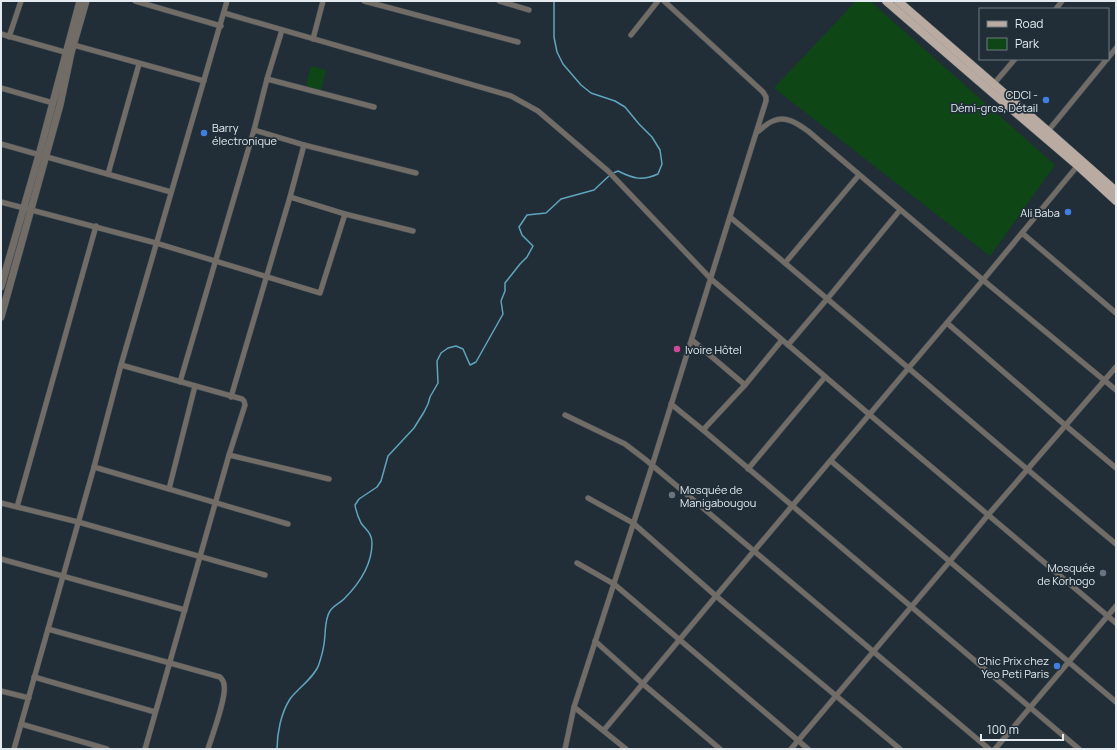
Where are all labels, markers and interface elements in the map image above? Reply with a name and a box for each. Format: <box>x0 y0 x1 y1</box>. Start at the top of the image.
legend <box>979 8 1109 60</box>
text: Road <box>1015 15 1043 32</box>
text: Park <box>1015 35 1040 52</box>
place label: CDCI - Démi-gros, Détail <box>951 87 1038 115</box>
marker: CDCI - Démi-gros, Détail <box>1041 95 1051 105</box>
place label: Barry électronique <box>212 120 277 148</box>
marker: Barry électronique <box>199 128 209 138</box>
place label: Ali Baba <box>1020 205 1060 220</box>
marker: Ali Baba <box>1063 207 1073 217</box>
place label: Ivoire Hôtel <box>685 342 742 357</box>
marker: Ivoire Hôtel <box>672 344 682 354</box>
place label: Mosquée de Manigabougou <box>680 482 756 510</box>
marker: Mosquée de Manigabougou <box>667 490 677 500</box>
place label: Mosquée de Korhogo <box>1037 560 1096 588</box>
marker: Mosquée de Korhogo <box>1098 568 1108 578</box>
place label: Chic Prix chez Yeo Peti Paris <box>978 653 1049 681</box>
marker: Chic Prix chez Yeo Peti Paris <box>1052 661 1062 671</box>
scale bar <box>981 716 1063 742</box>
text: 100 m <box>987 721 1019 738</box>

